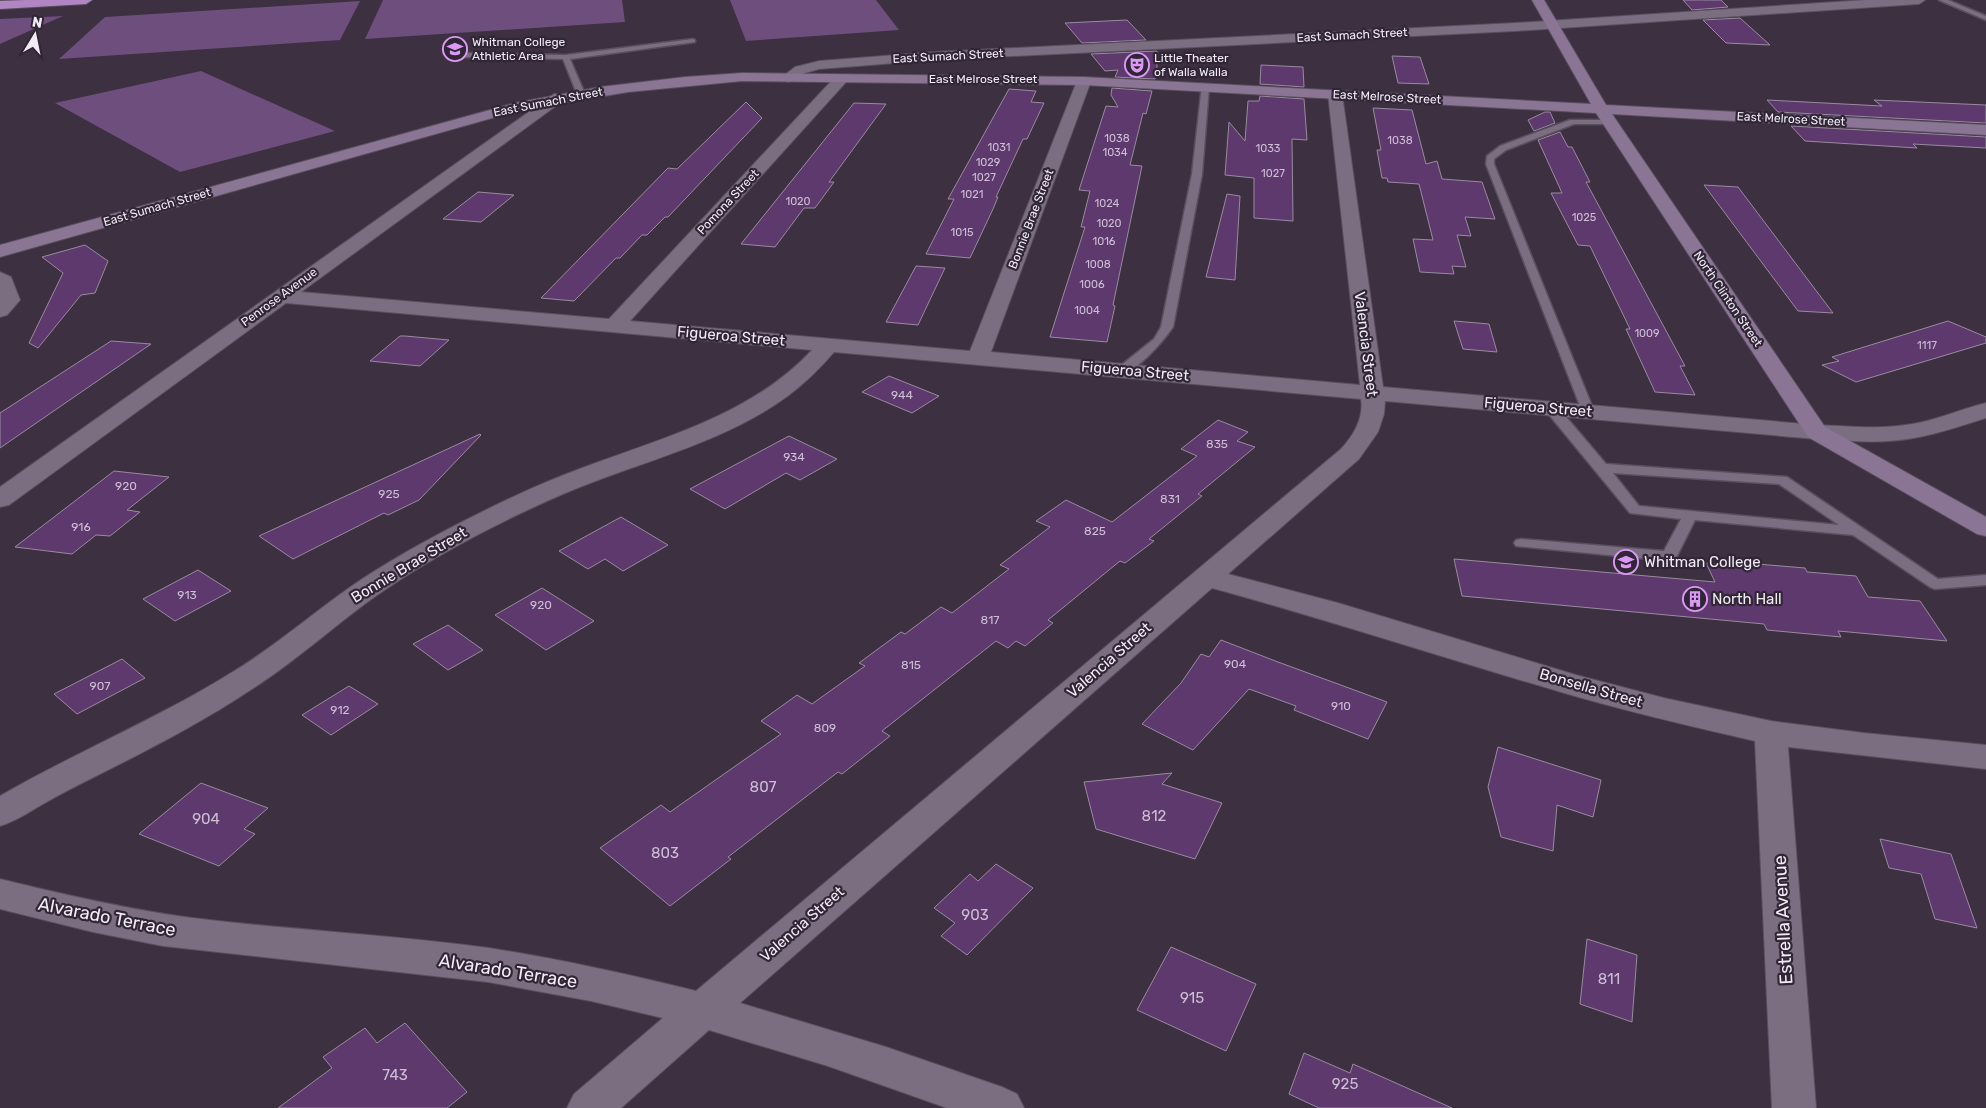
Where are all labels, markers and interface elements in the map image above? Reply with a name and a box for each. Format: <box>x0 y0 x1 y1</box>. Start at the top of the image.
north arrow <box>10 10 60 60</box>
text: N <box>31 13 44 32</box>
street label: East Sumach Street <box>1296 25 1408 45</box>
place label: Whitman College Athletic Area <box>472 35 566 63</box>
school or university icon: Whitman College Athletic Area <box>442 36 468 62</box>
street label: East Sumach Street <box>892 46 1004 66</box>
place label: Little Theater of Walla Walla <box>1154 51 1229 79</box>
theatre icon: Little Theater of Walla Walla <box>1124 52 1150 78</box>
street label: East Melrose Street <box>929 72 1038 86</box>
street label: East Sumach Street <box>492 84 604 119</box>
street label: East Melrose Street <box>1332 87 1442 107</box>
street label: East Melrose Street <box>1736 109 1846 129</box>
house number: 1038 <box>1104 132 1130 145</box>
house number: 1038 <box>1387 134 1413 147</box>
house number: 1031 <box>988 141 1010 154</box>
house number: 1033 <box>1256 142 1281 155</box>
house number: 1034 <box>1102 146 1128 159</box>
house number: 1029 <box>976 156 1000 169</box>
street label: Pomona Street <box>694 166 762 237</box>
street label: Bonnie Brae Street <box>1006 167 1057 271</box>
house number: 1027 <box>1261 167 1285 180</box>
house number: 1027 <box>972 171 996 184</box>
street label: East Sumach Street <box>102 185 213 229</box>
house number: 1021 <box>961 188 983 201</box>
house number: 1020 <box>785 195 811 208</box>
house number: 1024 <box>1095 197 1120 210</box>
house number: 1025 <box>1572 211 1597 224</box>
house number: 1020 <box>1096 217 1122 230</box>
house number: 1015 <box>951 226 974 239</box>
house number: 1016 <box>1092 235 1116 248</box>
street label: North Clinton Street <box>1691 249 1765 350</box>
house number: 1008 <box>1085 258 1111 271</box>
street label: Penrose Avenue <box>238 265 320 329</box>
house number: 1006 <box>1079 278 1105 291</box>
street label: Valencia Street <box>1351 290 1381 398</box>
house number: 1004 <box>1074 304 1100 317</box>
street label: Figueroa Street <box>676 322 786 350</box>
house number: 1009 <box>1634 327 1660 340</box>
house number: 1117 <box>1917 339 1937 352</box>
street label: Figueroa Street <box>1080 357 1190 385</box>
house number: 944 <box>891 388 913 402</box>
street label: Figueroa Street <box>1483 393 1593 421</box>
house number: 835 <box>1206 437 1228 451</box>
house number: 934 <box>783 450 805 464</box>
house number: 920 <box>115 479 137 493</box>
house number: 925 <box>378 487 400 501</box>
house number: 831 <box>1160 492 1180 506</box>
house number: 916 <box>71 520 91 534</box>
street label: Bonnie Brae Street <box>348 523 470 607</box>
house number: 825 <box>1084 524 1106 538</box>
school or university icon: Whitman College <box>1613 549 1639 575</box>
place label: Whitman College <box>1644 553 1761 571</box>
building icon: North Hall <box>1682 586 1708 612</box>
house number: 913 <box>177 588 197 602</box>
place label: North Hall <box>1712 590 1782 608</box>
house number: 920 <box>530 598 552 612</box>
house number: 817 <box>981 613 999 627</box>
street label: Valencia Street <box>1063 618 1155 701</box>
house number: 904 <box>1224 657 1247 671</box>
house number: 815 <box>901 658 921 672</box>
street label: Bonsella Street <box>1537 665 1645 711</box>
house number: 907 <box>90 679 110 693</box>
house number: 910 <box>1331 699 1351 713</box>
house number: 912 <box>330 703 350 717</box>
house number: 809 <box>814 721 836 735</box>
house number: 807 <box>750 778 777 796</box>
house number: 812 <box>1142 807 1167 825</box>
house number: 904 <box>192 810 220 828</box>
house number: 803 <box>651 844 679 862</box>
street label: Estrella Avenue <box>1769 855 1797 985</box>
street label: Valencia Street <box>756 882 848 965</box>
street label: Alvarado Terrace <box>36 893 178 941</box>
house number: 903 <box>961 906 989 924</box>
street label: Alvarado Terrace <box>437 949 579 993</box>
house number: 811 <box>1598 970 1620 988</box>
house number: 915 <box>1180 989 1204 1007</box>
house number: 743 <box>382 1066 408 1084</box>
house number: 925 <box>1332 1075 1358 1093</box>

